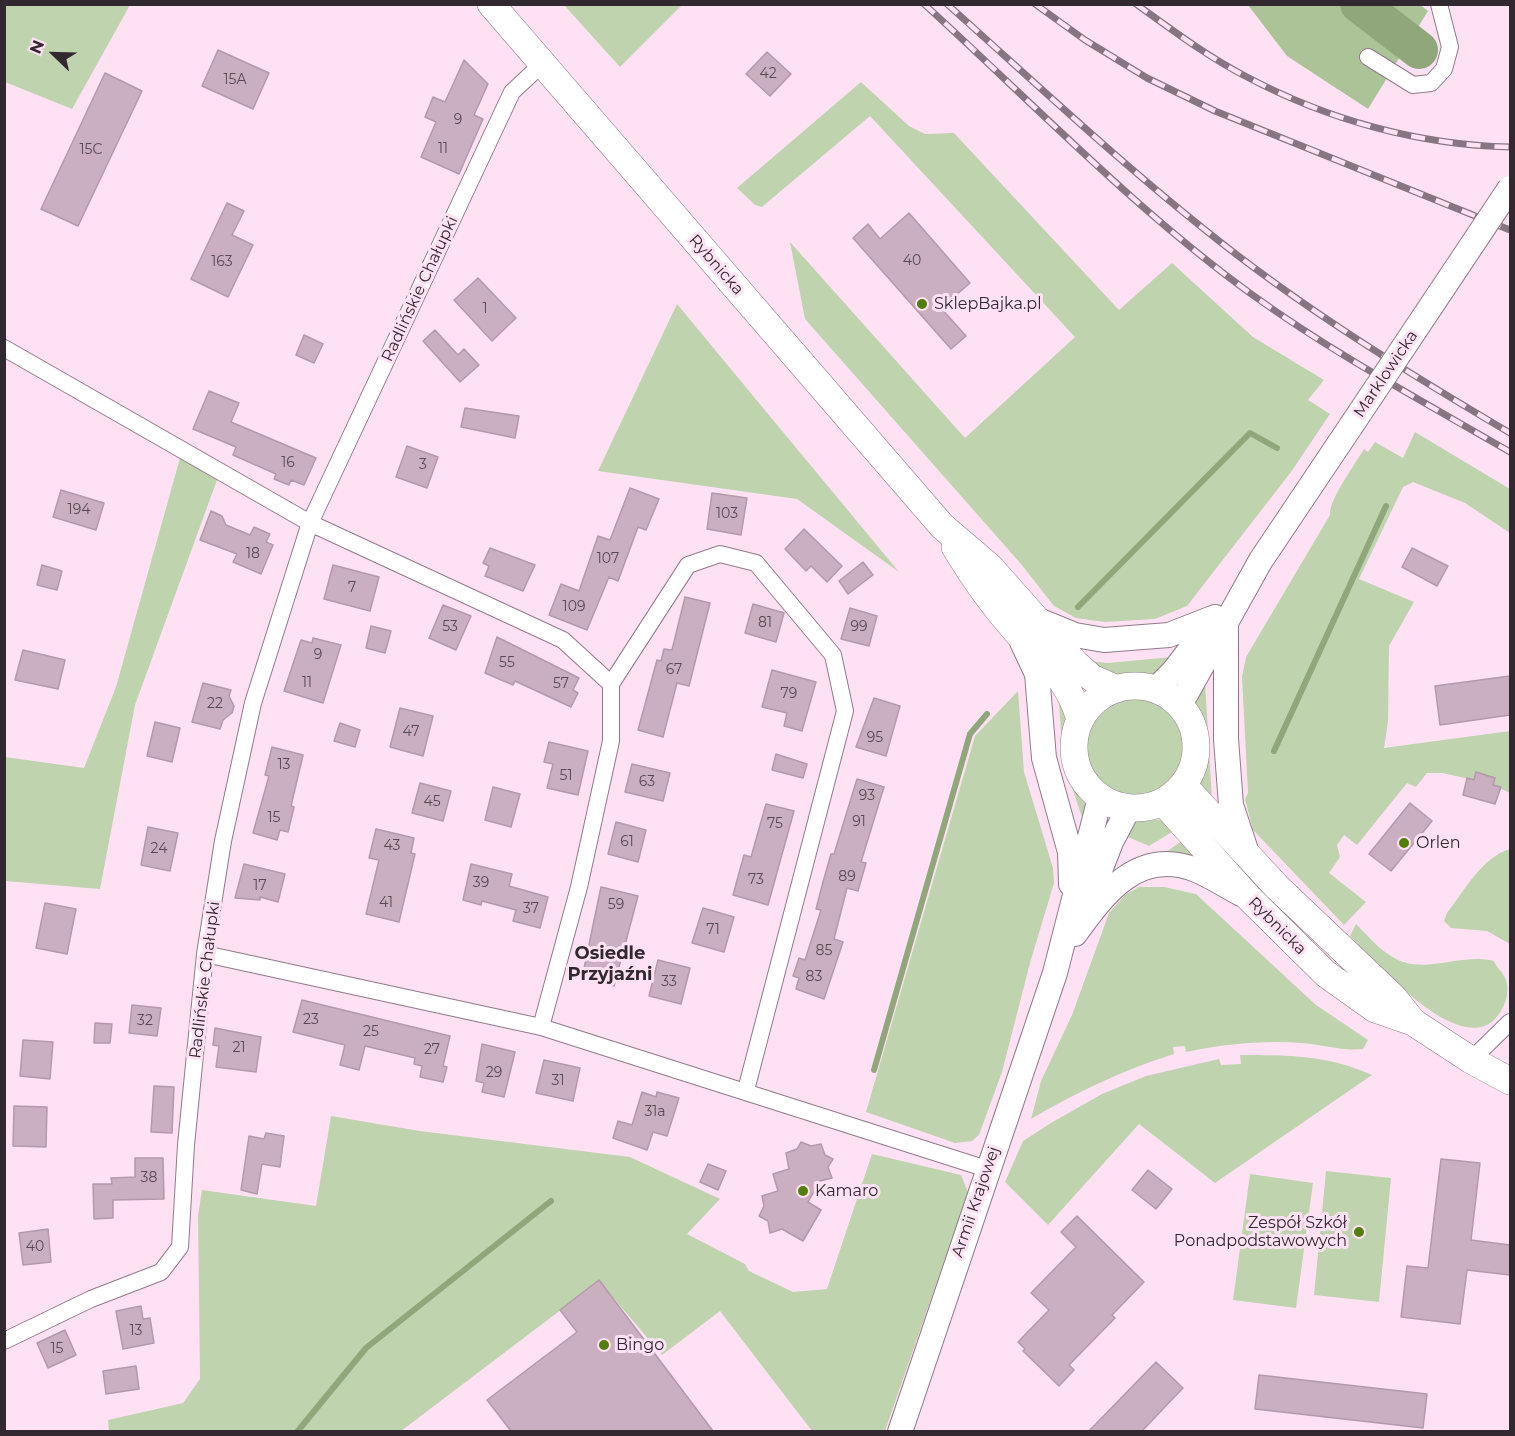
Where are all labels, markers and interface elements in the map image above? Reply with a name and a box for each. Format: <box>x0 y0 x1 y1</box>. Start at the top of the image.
north arrow <box>24 24 84 84</box>
text: N <box>26 37 48 56</box>
house number: 42 <box>759 66 777 82</box>
house number: 15A <box>223 72 247 88</box>
house number: 9 <box>454 112 462 128</box>
house number: 11 <box>438 141 448 157</box>
house number: 15C <box>80 142 102 158</box>
street label: Radlińskie Chałupki <box>378 213 462 365</box>
street label: Rybnicka <box>685 231 747 299</box>
house number: 40 <box>903 253 921 269</box>
house number: 163 <box>211 254 233 270</box>
place label: SklepBajka.pl <box>934 294 1042 314</box>
marker: SklepBajka.pl <box>915 297 929 311</box>
house number: 1 <box>482 301 488 317</box>
street label: Marklowicka <box>1350 327 1422 421</box>
house number: 16 <box>281 455 295 471</box>
house number: 3 <box>419 457 427 473</box>
house number: 194 <box>68 502 90 518</box>
house number: 103 <box>716 506 738 522</box>
house number: 18 <box>246 546 260 562</box>
house number: 107 <box>597 551 619 567</box>
house number: 7 <box>348 580 356 596</box>
house number: 109 <box>563 599 585 615</box>
house number: 81 <box>758 615 772 631</box>
house number: 53 <box>442 619 458 635</box>
house number: 99 <box>850 619 868 635</box>
house number: 9 <box>314 647 322 663</box>
house number: 55 <box>499 655 515 671</box>
house number: 67 <box>666 662 682 678</box>
house number: 11 <box>302 675 312 691</box>
house number: 57 <box>553 676 569 692</box>
house number: 79 <box>781 686 797 702</box>
house number: 22 <box>207 696 223 712</box>
house number: 47 <box>403 724 419 740</box>
house number: 95 <box>867 730 883 746</box>
house number: 13 <box>278 757 290 773</box>
house number: 51 <box>560 768 572 784</box>
house number: 63 <box>639 774 655 790</box>
house number: 93 <box>859 788 875 804</box>
house number: 45 <box>423 794 441 810</box>
house number: 15 <box>268 810 280 826</box>
house number: 91 <box>852 814 866 830</box>
house number: 75 <box>767 816 783 832</box>
place label: Orlen <box>1416 833 1461 853</box>
house number: 61 <box>620 834 634 850</box>
marker: Orlen <box>1397 836 1411 850</box>
house number: 43 <box>384 838 400 854</box>
house number: 24 <box>151 841 167 857</box>
house number: 89 <box>838 869 856 885</box>
house number: 73 <box>748 872 764 888</box>
house number: 39 <box>473 875 489 891</box>
house number: 17 <box>253 878 267 894</box>
street label: Rybnicka <box>1244 893 1310 959</box>
house number: 41 <box>379 895 393 911</box>
house number: 59 <box>608 897 624 913</box>
street label: Radlińskie Chałupki <box>186 900 224 1060</box>
house number: 37 <box>523 901 539 917</box>
house number: 71 <box>706 922 720 938</box>
district label: Osiedle Przyjaźni <box>567 943 653 986</box>
house number: 85 <box>816 943 832 959</box>
house number: 83 <box>806 969 822 985</box>
house number: 33 <box>661 974 677 990</box>
house number: 23 <box>303 1012 319 1028</box>
house number: 32 <box>137 1013 153 1029</box>
house number: 25 <box>363 1024 379 1040</box>
house number: 21 <box>232 1040 246 1056</box>
house number: 27 <box>424 1042 440 1058</box>
house number: 29 <box>486 1065 502 1081</box>
house number: 31 <box>552 1073 564 1089</box>
house number: 31a <box>644 1104 666 1120</box>
street label: Armii Krajowej <box>948 1144 1004 1260</box>
house number: 38 <box>141 1170 157 1186</box>
place label: Kamaro <box>815 1181 878 1201</box>
marker: Kamaro <box>796 1184 810 1198</box>
place label: Zespół Szkół Ponadpodstawowych <box>1174 1213 1347 1251</box>
marker: Zespół Szkół Ponadpodstawowych <box>1352 1225 1366 1239</box>
house number: 40 <box>26 1239 44 1255</box>
house number: 13 <box>130 1323 142 1339</box>
place label: Bingo <box>616 1335 664 1355</box>
marker: Bingo <box>597 1338 611 1352</box>
house number: 15 <box>51 1341 63 1357</box>

